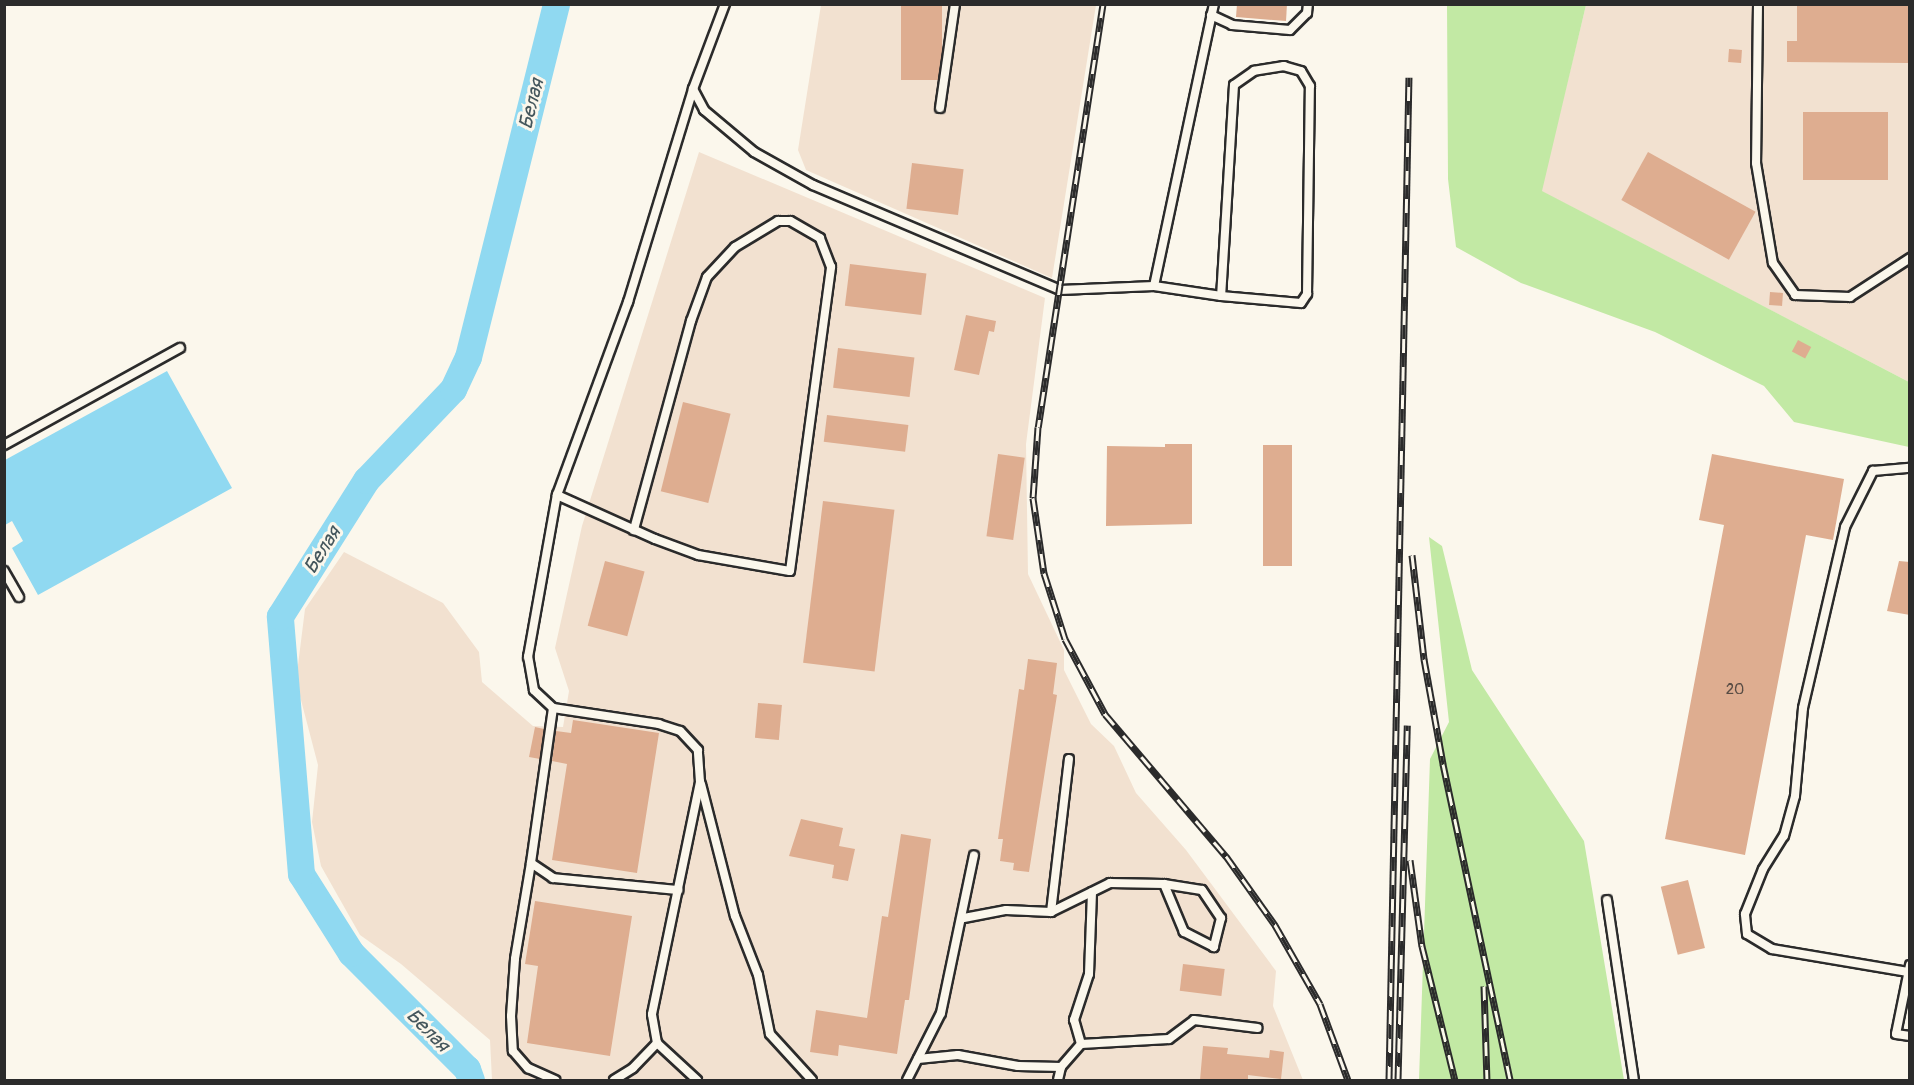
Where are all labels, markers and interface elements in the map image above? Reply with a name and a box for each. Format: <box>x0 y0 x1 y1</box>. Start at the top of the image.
water label: Белая <box>513 76 549 132</box>
water label: Белая <box>298 522 346 578</box>
house number: 20 <box>1726 681 1744 699</box>
water label: Белая <box>401 1003 455 1057</box>

